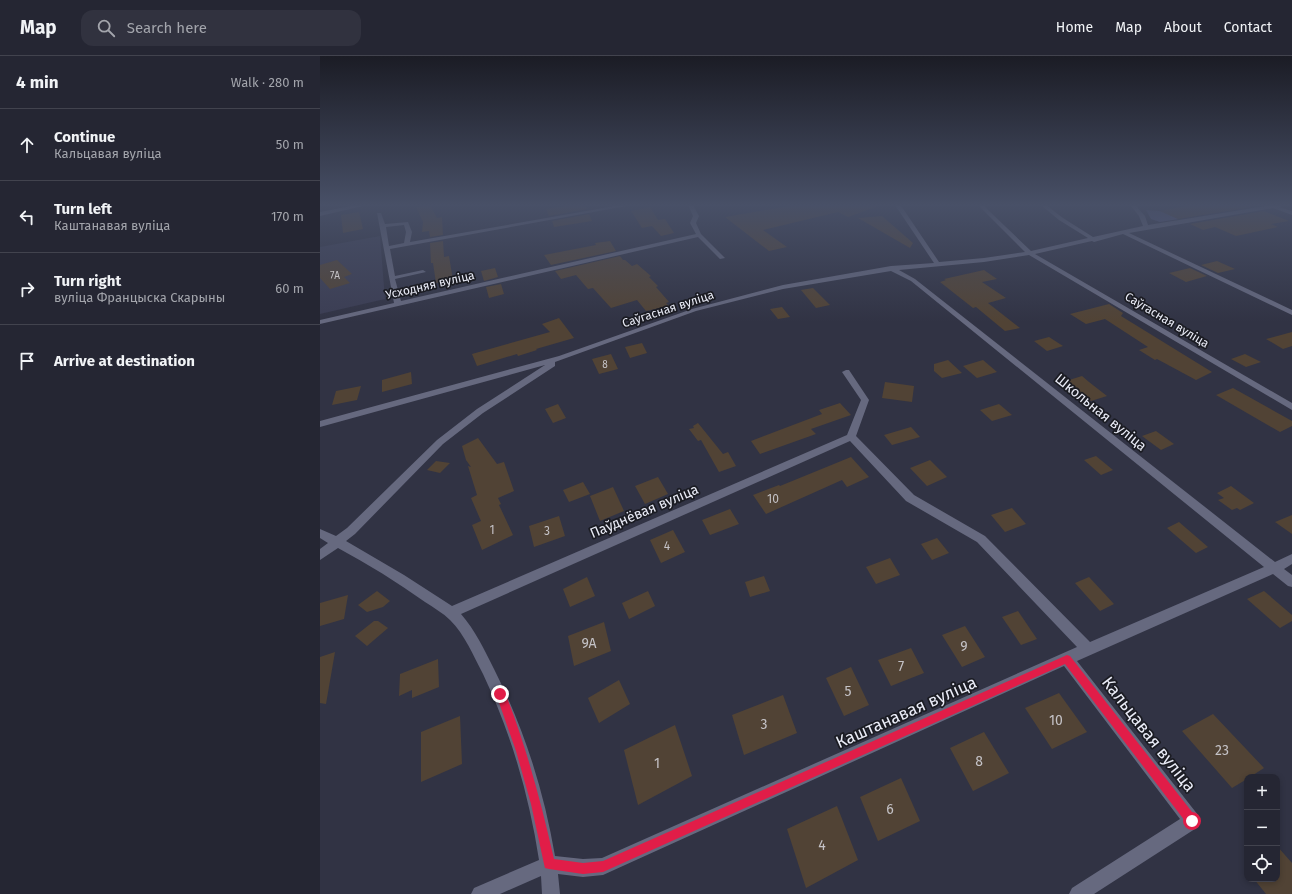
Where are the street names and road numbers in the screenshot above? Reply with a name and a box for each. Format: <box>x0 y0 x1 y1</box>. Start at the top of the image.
street label: Усходняя вуліца <box>384 268 476 302</box>
street label: Саўгасная вуліца <box>620 288 716 330</box>
street label: Саўгасная вуліца <box>1122 289 1212 351</box>
street label: Школьная вуліца <box>1051 370 1150 455</box>
street label: Паўднёвая вуліца <box>587 481 701 542</box>
street label: Каштанавая вуліца <box>832 672 980 753</box>
street label: Кальцавая вуліца <box>1097 672 1200 796</box>

